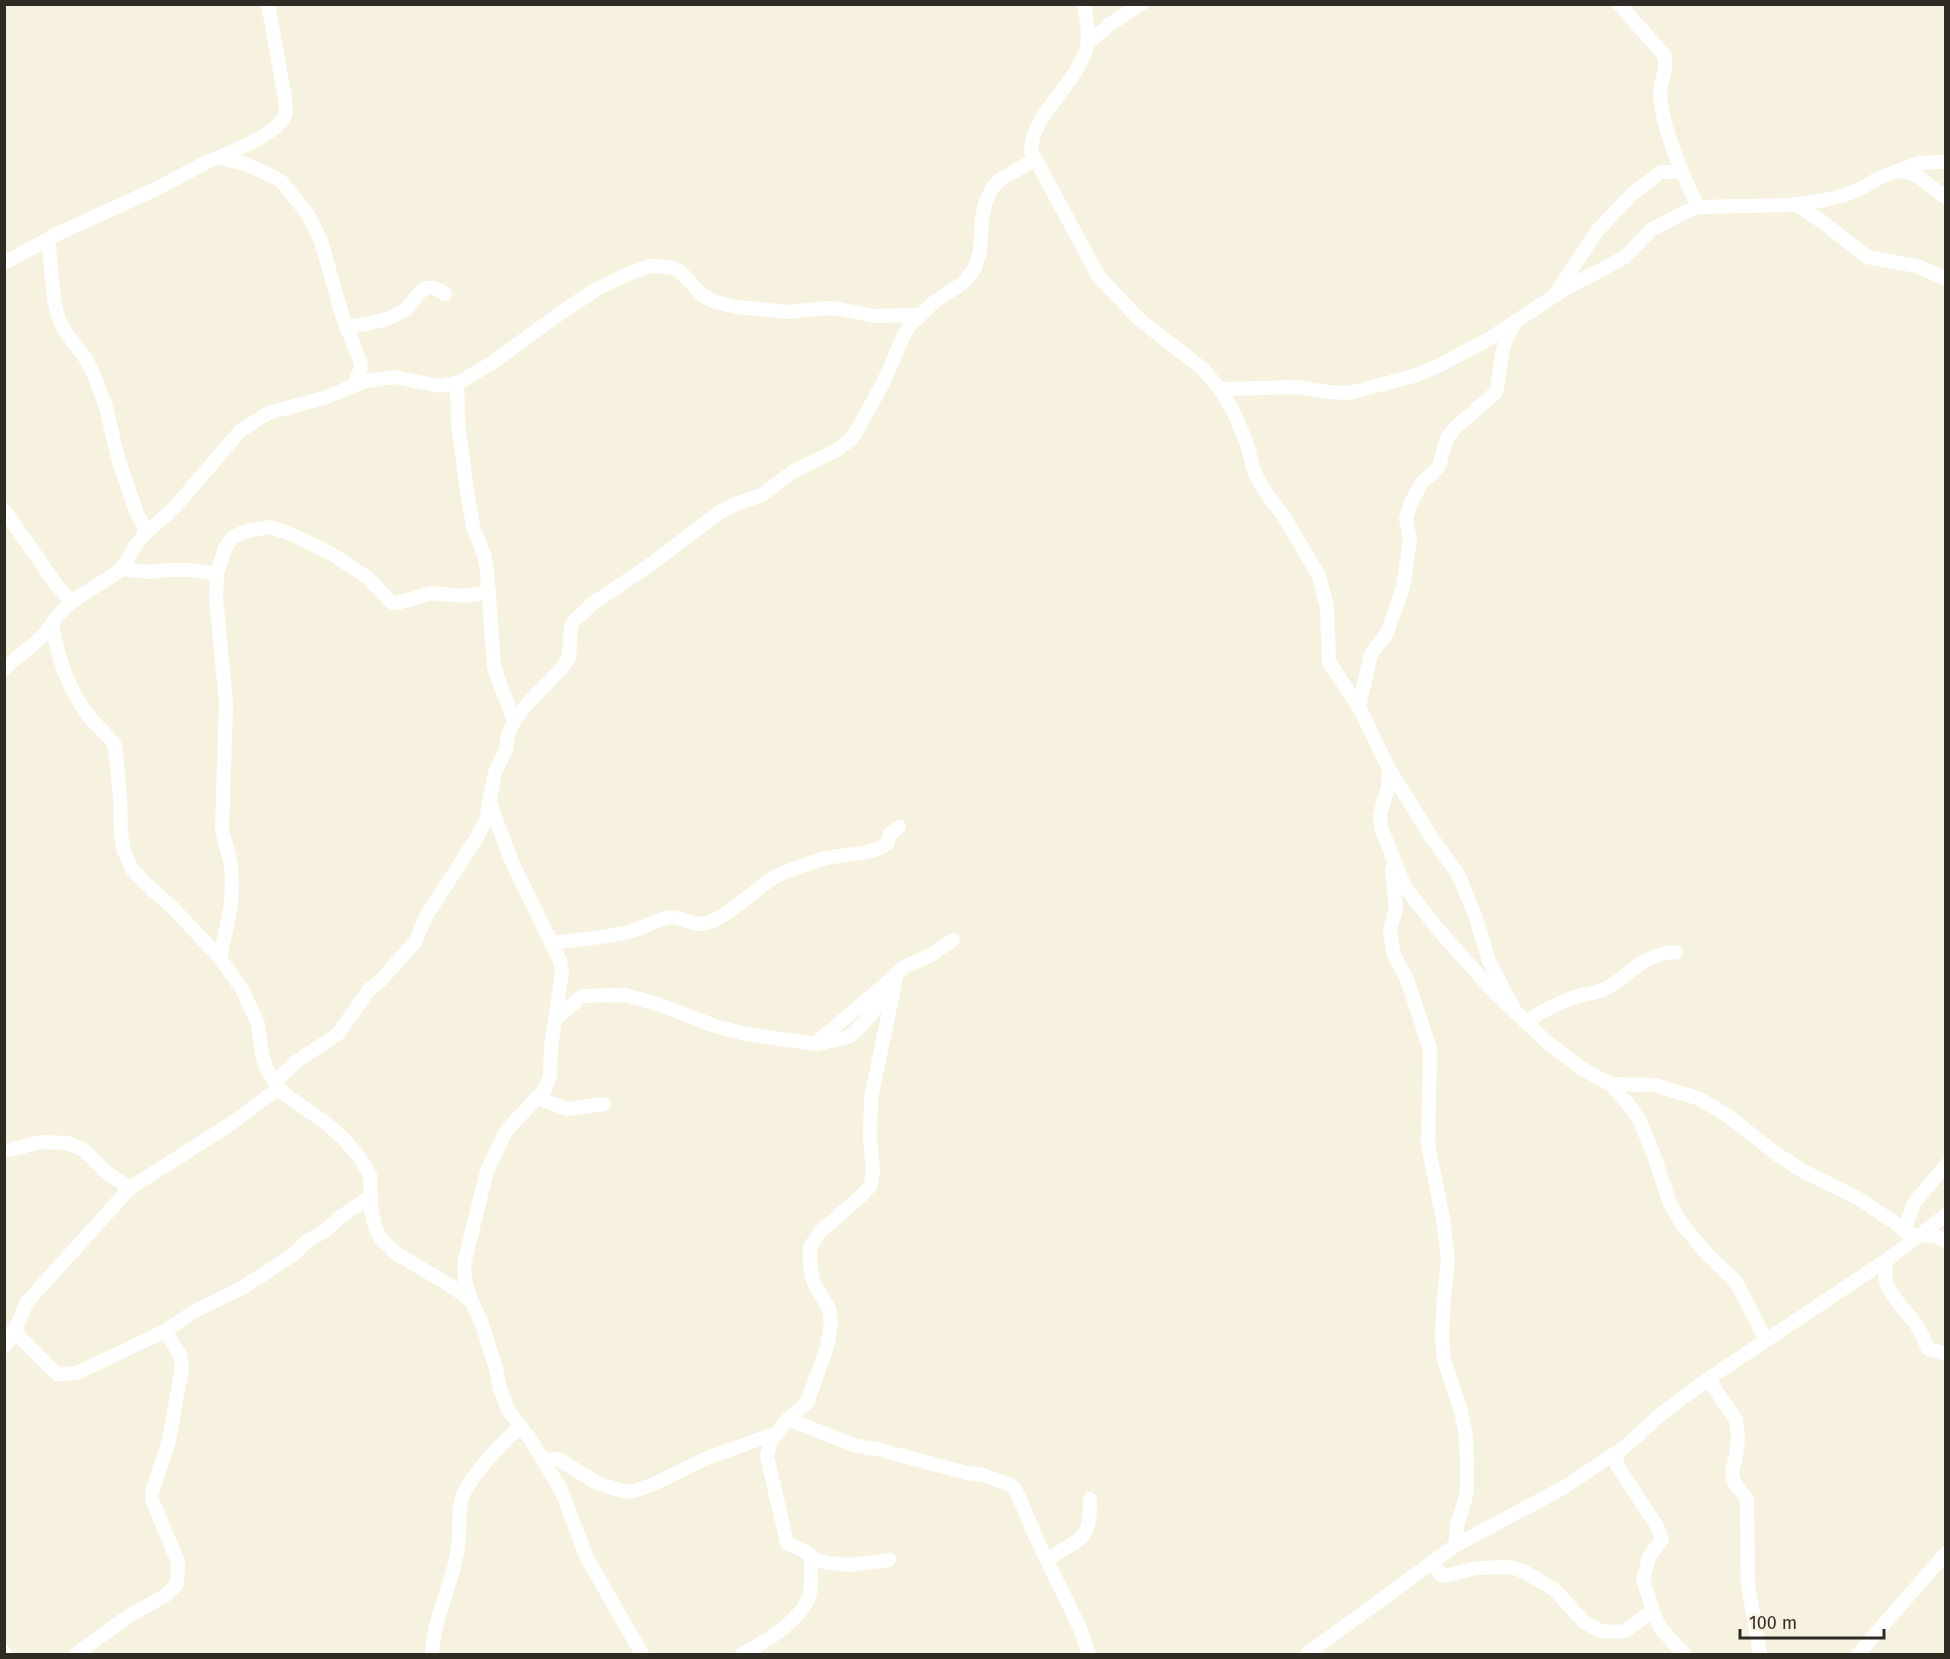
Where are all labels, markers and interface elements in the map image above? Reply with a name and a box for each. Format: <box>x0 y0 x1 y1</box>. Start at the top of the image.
scale bar <box>1740 1602 1884 1640</box>
text: 100 m <box>1749 1612 1797 1634</box>

